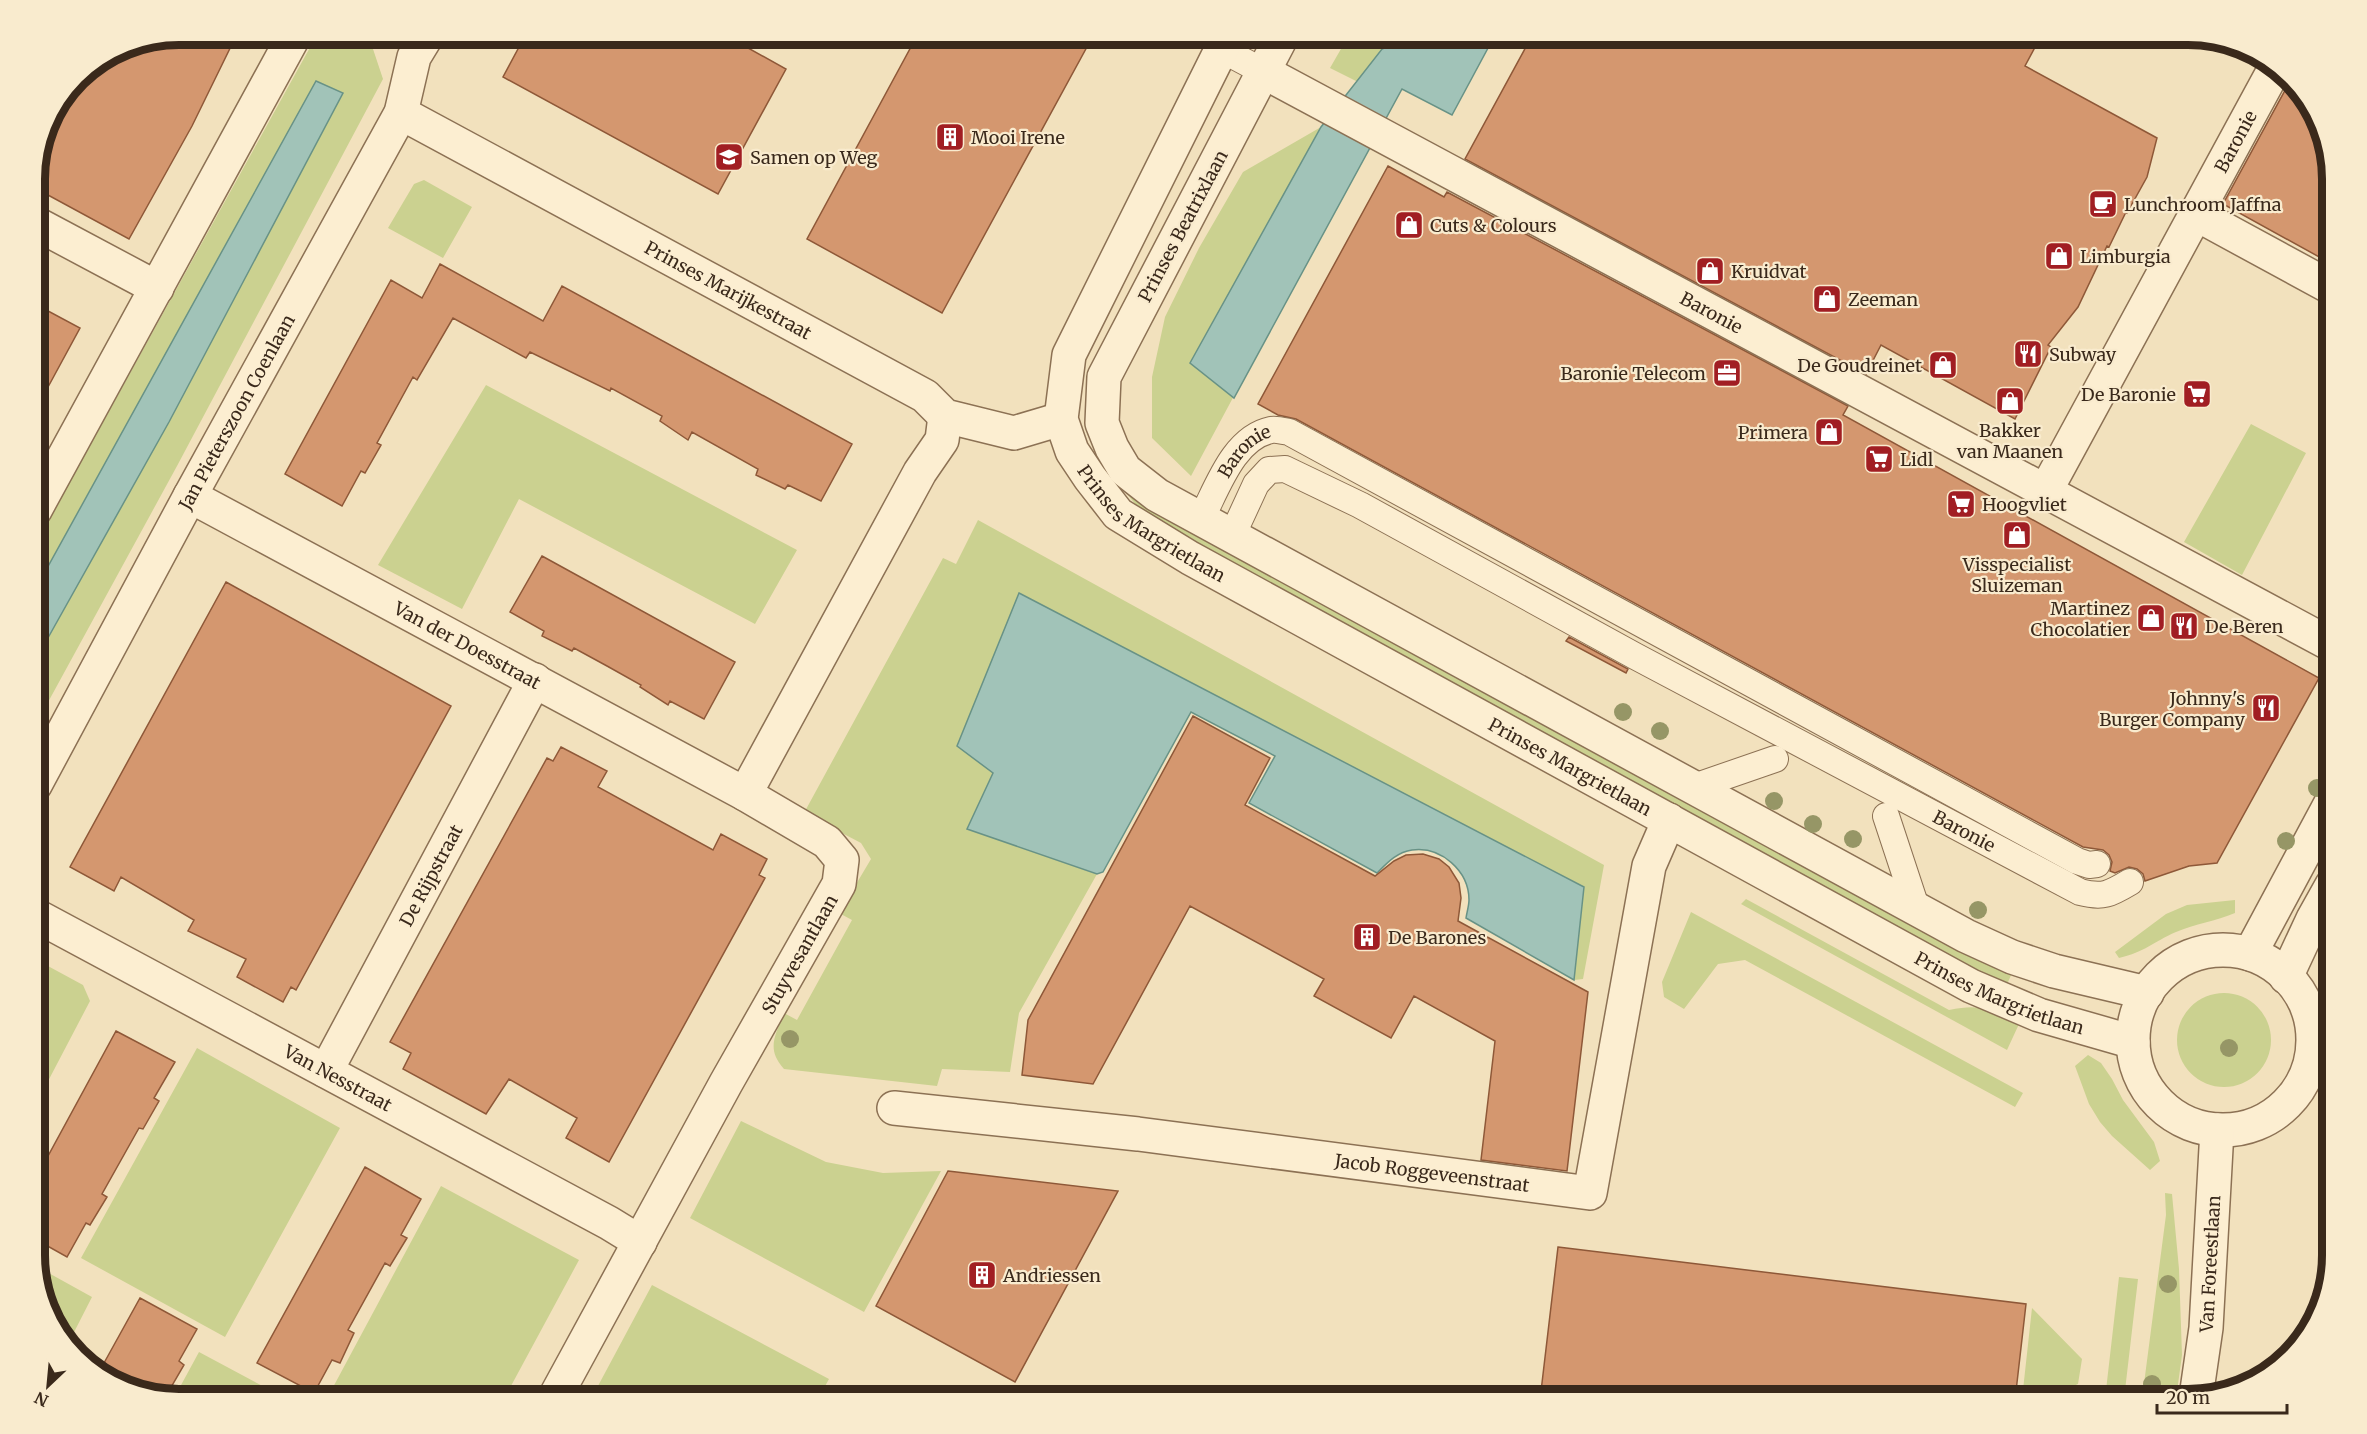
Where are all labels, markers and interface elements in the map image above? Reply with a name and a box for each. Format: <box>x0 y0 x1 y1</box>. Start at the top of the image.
street label: Baronie <box>2209 106 2261 176</box>
building icon: Mooi Irene <box>934 121 966 153</box>
place label: Mooi Irene <box>971 126 1065 149</box>
school or university icon: Samen op Weg <box>713 141 745 173</box>
place label: Samen op Weg <box>750 146 878 169</box>
street label: Prinses Beatrixlaan <box>1133 146 1233 306</box>
cafe icon: Lunchroom Jaffna <box>2087 188 2119 220</box>
place label: Lunchroom Jaffna <box>2124 193 2282 216</box>
shop icon: Cuts & Colours <box>1393 209 1425 241</box>
place label: Cuts & Colours <box>1430 214 1557 237</box>
street label: Prinses Marijkestraat <box>641 235 816 344</box>
shop icon: Limburgia <box>2043 240 2075 272</box>
place label: Limburgia <box>2080 245 2171 268</box>
shop icon: Kruidvat <box>1694 255 1726 287</box>
place label: Kruidvat <box>1731 260 1806 283</box>
shop icon: Zeeman <box>1811 283 1843 315</box>
street label: Baronie <box>1676 286 1747 338</box>
place label: Zeeman <box>1848 288 1918 311</box>
street label: Jan Pieterszoon Coenlaan <box>173 310 299 515</box>
restaurant icon: Subway <box>2012 338 2044 370</box>
place label: Subway <box>2049 343 2117 366</box>
shop icon: De Goudreinet <box>1927 349 1959 381</box>
place label: De Goudreinet <box>1797 354 1922 377</box>
office icon: Baronie Telecom <box>1711 357 1743 389</box>
place label: Baronie Telecom <box>1561 362 1706 385</box>
supermarket icon: De Baronie <box>2181 378 2213 410</box>
place label: De Baronie <box>2081 383 2176 406</box>
shop icon: Bakker van Maanen <box>1994 385 2026 417</box>
shop icon: Primera <box>1813 416 1845 448</box>
street label: Baronie <box>1212 419 1273 481</box>
place label: Bakker van Maanen <box>1956 419 2063 463</box>
place label: Primera <box>1738 421 1808 444</box>
supermarket icon: Lidl <box>1863 443 1895 475</box>
place label: Lidl <box>1900 448 1934 471</box>
street label: Prinses Margrietlaan <box>1073 460 1230 587</box>
supermarket icon: Hoogvliet <box>1945 488 1977 520</box>
place label: Hoogvliet <box>1982 493 2067 516</box>
shop icon: Visspecialist Sluizeman <box>2001 519 2033 551</box>
place label: Visspecialist Sluizeman <box>1962 553 2071 597</box>
street label: Van der Doesstraat <box>389 596 545 694</box>
place label: Martinez Chocolatier <box>2031 597 2130 641</box>
shop icon: Martinez Chocolatier <box>2135 602 2167 634</box>
restaurant icon: De Beren <box>2168 610 2200 642</box>
place label: De Beren <box>2205 615 2284 638</box>
place label: Johnny's Burger Company <box>2099 687 2246 731</box>
restaurant icon: Johnny's Burger Company <box>2250 692 2282 724</box>
street label: Prinses Margrietlaan <box>1485 712 1656 820</box>
street label: Baronie <box>1929 805 1999 857</box>
street label: De Rijpstraat <box>394 820 467 930</box>
street label: Stuyvesantlaan <box>756 890 842 1018</box>
building icon: De Barones <box>1351 921 1383 953</box>
place label: De Barones <box>1388 926 1486 949</box>
street label: Prinses Margrietlaan <box>1911 946 2087 1039</box>
street label: Van Nesstraat <box>279 1039 396 1116</box>
street label: Jacob Roggeveenstraat <box>1332 1148 1531 1196</box>
street label: Van Foreestlaan <box>2194 1194 2225 1334</box>
building icon: Andriessen <box>966 1259 998 1291</box>
place label: Andriessen <box>1002 1264 1101 1287</box>
north arrow <box>18 1356 78 1416</box>
scale bar <box>2157 1377 2288 1415</box>
text: 20 m <box>2166 1386 2210 1409</box>
text: N <box>31 1388 51 1411</box>

